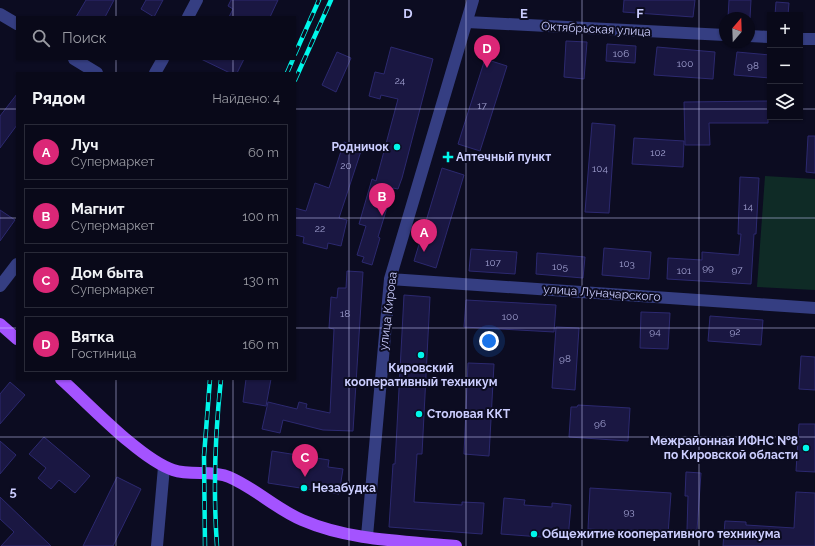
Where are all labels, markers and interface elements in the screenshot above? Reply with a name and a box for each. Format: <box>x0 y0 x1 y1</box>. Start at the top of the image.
text: D <box>403 6 413 21</box>
text: E <box>520 6 528 21</box>
text: F <box>636 6 644 21</box>
north arrow <box>719 12 755 48</box>
map controls <box>767 12 803 120</box>
button: + <box>767 12 803 48</box>
search box <box>16 16 296 60</box>
street label: Октябрьская улица <box>541 19 651 39</box>
icon: search <box>30 27 52 49</box>
text: Поиск <box>62 29 107 47</box>
pin: D <box>474 35 500 68</box>
house number: 106 <box>613 48 629 59</box>
button: − <box>767 48 803 84</box>
house number: 100 <box>677 58 693 69</box>
house number: 98 <box>747 60 759 71</box>
house number: 24 <box>395 75 406 86</box>
button: layers <box>767 84 803 120</box>
text: Рядом <box>32 88 85 108</box>
text: Найдено: 4 <box>212 91 280 106</box>
house number: 17 <box>477 100 487 111</box>
text: Луч <box>71 136 99 154</box>
place label: Родничок <box>331 140 389 154</box>
marker: Родничок <box>392 142 402 152</box>
text: A <box>42 145 50 160</box>
text: 60 m <box>248 145 279 160</box>
house number: 102 <box>650 147 666 158</box>
place label: Аптечный пункт <box>456 150 551 164</box>
marker: Аптечный пункт <box>443 152 453 162</box>
text: Супермаркет <box>71 154 154 169</box>
house number: 20 <box>340 160 352 171</box>
house number: 104 <box>592 163 608 174</box>
pin: B <box>369 183 395 216</box>
text: Магнит <box>71 200 125 218</box>
house number: 14 <box>743 201 753 212</box>
text: B <box>42 209 50 224</box>
text: 100 m <box>242 209 279 224</box>
text: Супермаркет <box>71 218 154 233</box>
pin: A <box>411 219 437 252</box>
house number: 22 <box>315 223 325 234</box>
house number: 107 <box>485 257 501 268</box>
house number: 103 <box>619 258 635 269</box>
house number: 105 <box>552 261 568 272</box>
house number: 99 <box>702 262 714 273</box>
text: Дом быта <box>71 264 143 282</box>
house number: 97 <box>731 264 743 275</box>
house number: 101 <box>677 265 692 276</box>
street label: улица Кирова <box>376 271 400 351</box>
text: C <box>42 273 50 288</box>
text: 130 m <box>243 273 279 288</box>
text: Супермаркет <box>71 282 154 297</box>
street label: улица Луначарского <box>543 282 661 304</box>
house number: 18 <box>340 308 350 319</box>
house number: 100 <box>502 311 518 322</box>
house number: 94 <box>649 326 661 337</box>
house number: 92 <box>729 326 741 337</box>
text: Вятка <box>71 328 114 346</box>
your location <box>479 331 499 351</box>
text: D <box>41 337 51 352</box>
text: 160 m <box>242 337 279 352</box>
text: Гостиница <box>71 346 136 361</box>
marker: Кировский кооперативный техникум <box>416 350 426 360</box>
house number: 98 <box>559 353 571 364</box>
place label: Кировский кооперативный техникум <box>345 361 498 389</box>
place label: Столовая ККТ <box>427 407 511 421</box>
marker: Столовая ККТ <box>414 409 424 419</box>
house number: 96 <box>594 418 606 429</box>
place label: Межрайонная ИФНС №8 по Кировской области <box>650 434 798 462</box>
marker: Межрайонная ИФНС №8 по Кировской области <box>801 443 811 453</box>
pin: C <box>292 444 318 477</box>
place label: Незабудка <box>312 481 376 495</box>
marker: Незабудка <box>299 483 309 493</box>
text: 5 <box>9 484 17 499</box>
house number: 93 <box>623 506 635 517</box>
place label: Общежитие кооперативного техникума <box>542 527 780 541</box>
marker: Общежитие кооперативного техникума <box>529 529 539 539</box>

